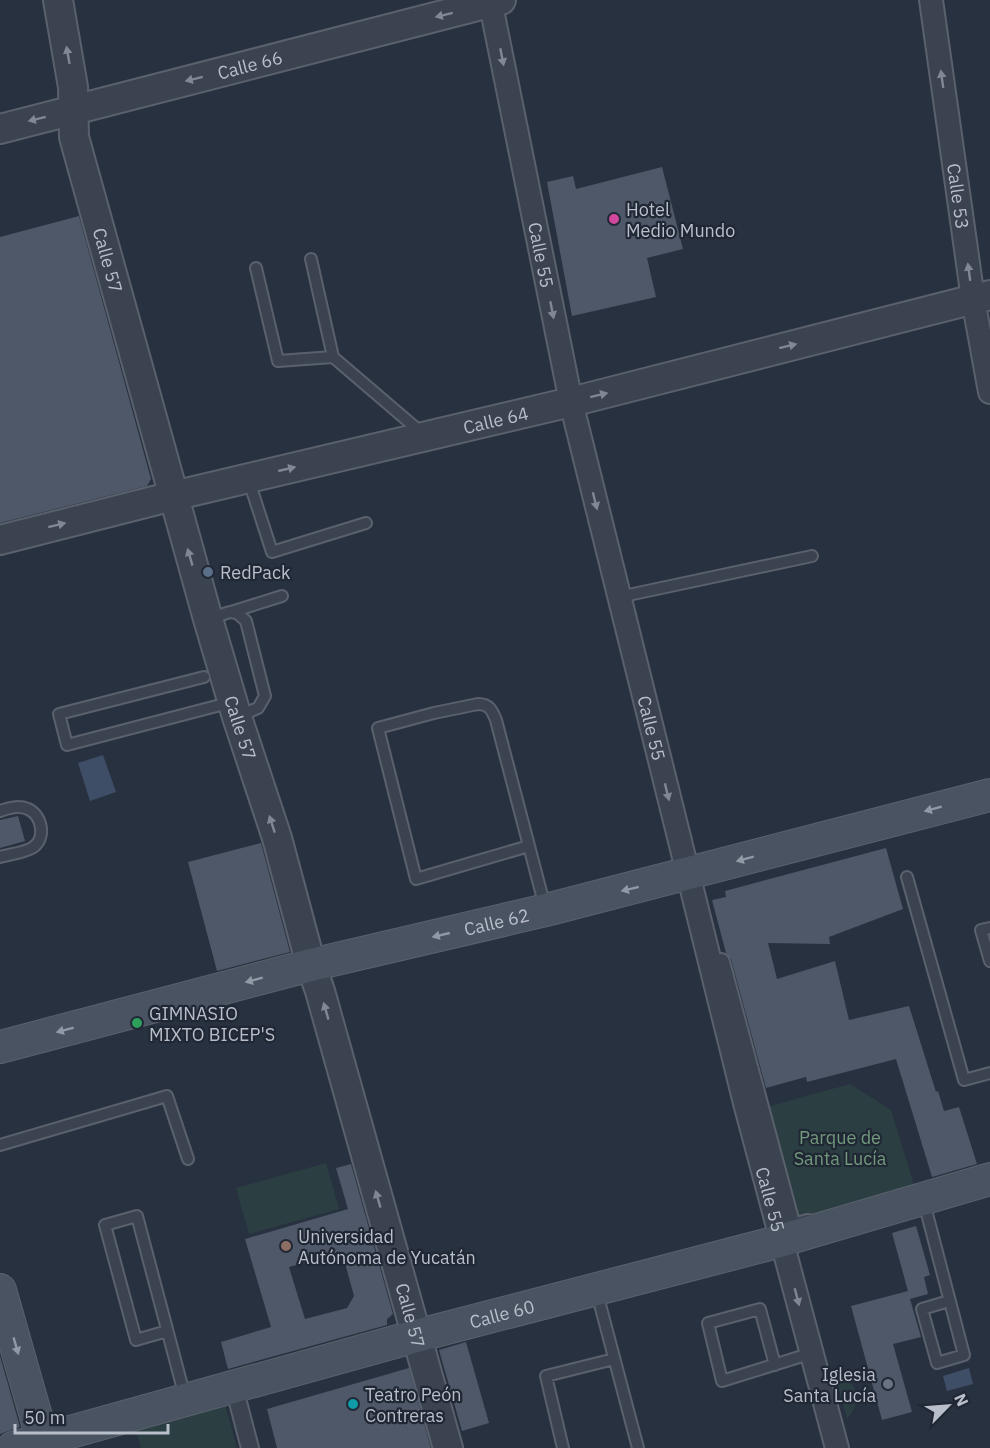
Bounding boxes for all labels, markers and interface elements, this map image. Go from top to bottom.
one-way arrow [435,10,453,20]
one-way arrow [63,45,72,64]
street label: Calle 66 [215,45,285,84]
one-way arrow [498,48,507,67]
one-way arrow [937,70,947,89]
one-way arrow [185,75,203,84]
one-way arrow [27,115,46,125]
street label: Calle 53 [943,162,975,231]
place label: Hotel Medio Mundo [626,198,735,242]
marker: Hotel Medio Mundo [607,212,621,226]
street label: Calle 55 [524,220,559,290]
street label: Calle 57 [88,225,128,295]
one-way arrow [965,263,974,282]
one-way arrow [548,301,557,320]
one-way arrow [779,341,797,351]
one-way arrow [590,390,608,399]
street label: Calle 64 [461,401,531,439]
one-way arrow [278,463,296,473]
one-way arrow [590,491,600,510]
one-way arrow [48,520,66,530]
one-way arrow [185,548,194,566]
place label: RedPack [220,561,291,584]
marker: RedPack [201,565,215,579]
street label: Calle 57 [220,693,262,763]
street label: Calle 55 [633,693,671,763]
one-way arrow [662,783,672,801]
one-way arrow [924,805,943,815]
one-way arrow [267,815,276,833]
one-way arrow [736,855,754,864]
one-way arrow [621,884,640,894]
street label: Calle 62 [461,903,531,940]
one-way arrow [432,930,450,940]
one-way arrow [245,976,263,986]
place label: GIMNASIO MIXTO BICEP'S [149,1002,275,1046]
one-way arrow [320,1002,330,1020]
marker: GIMNASIO MIXTO BICEP'S [130,1016,144,1030]
one-way arrow [56,1025,75,1035]
park label: Parque de Santa Lucía [794,1126,887,1170]
street label: Calle 55 [751,1164,790,1234]
one-way arrow [373,1190,382,1208]
place label: Universidad Autónoma de Yucatán [298,1225,476,1269]
marker: Universidad Autónoma de Yucatán [279,1239,293,1253]
street label: Calle 57 [391,1280,431,1350]
one-way arrow [793,1288,802,1306]
street label: Calle 60 [467,1294,537,1333]
one-way arrow [12,1337,21,1355]
place label: Iglesia Santa Lucía [783,1363,876,1407]
north arrow [918,1376,978,1436]
marker: Iglesia Santa Lucía [881,1377,895,1391]
place label: Teatro Peón Contreras [365,1383,462,1427]
text: N [950,1390,973,1409]
scale bar [15,1397,168,1435]
marker: Teatro Peón Contreras [346,1397,360,1411]
text: 50 m [24,1406,66,1429]

